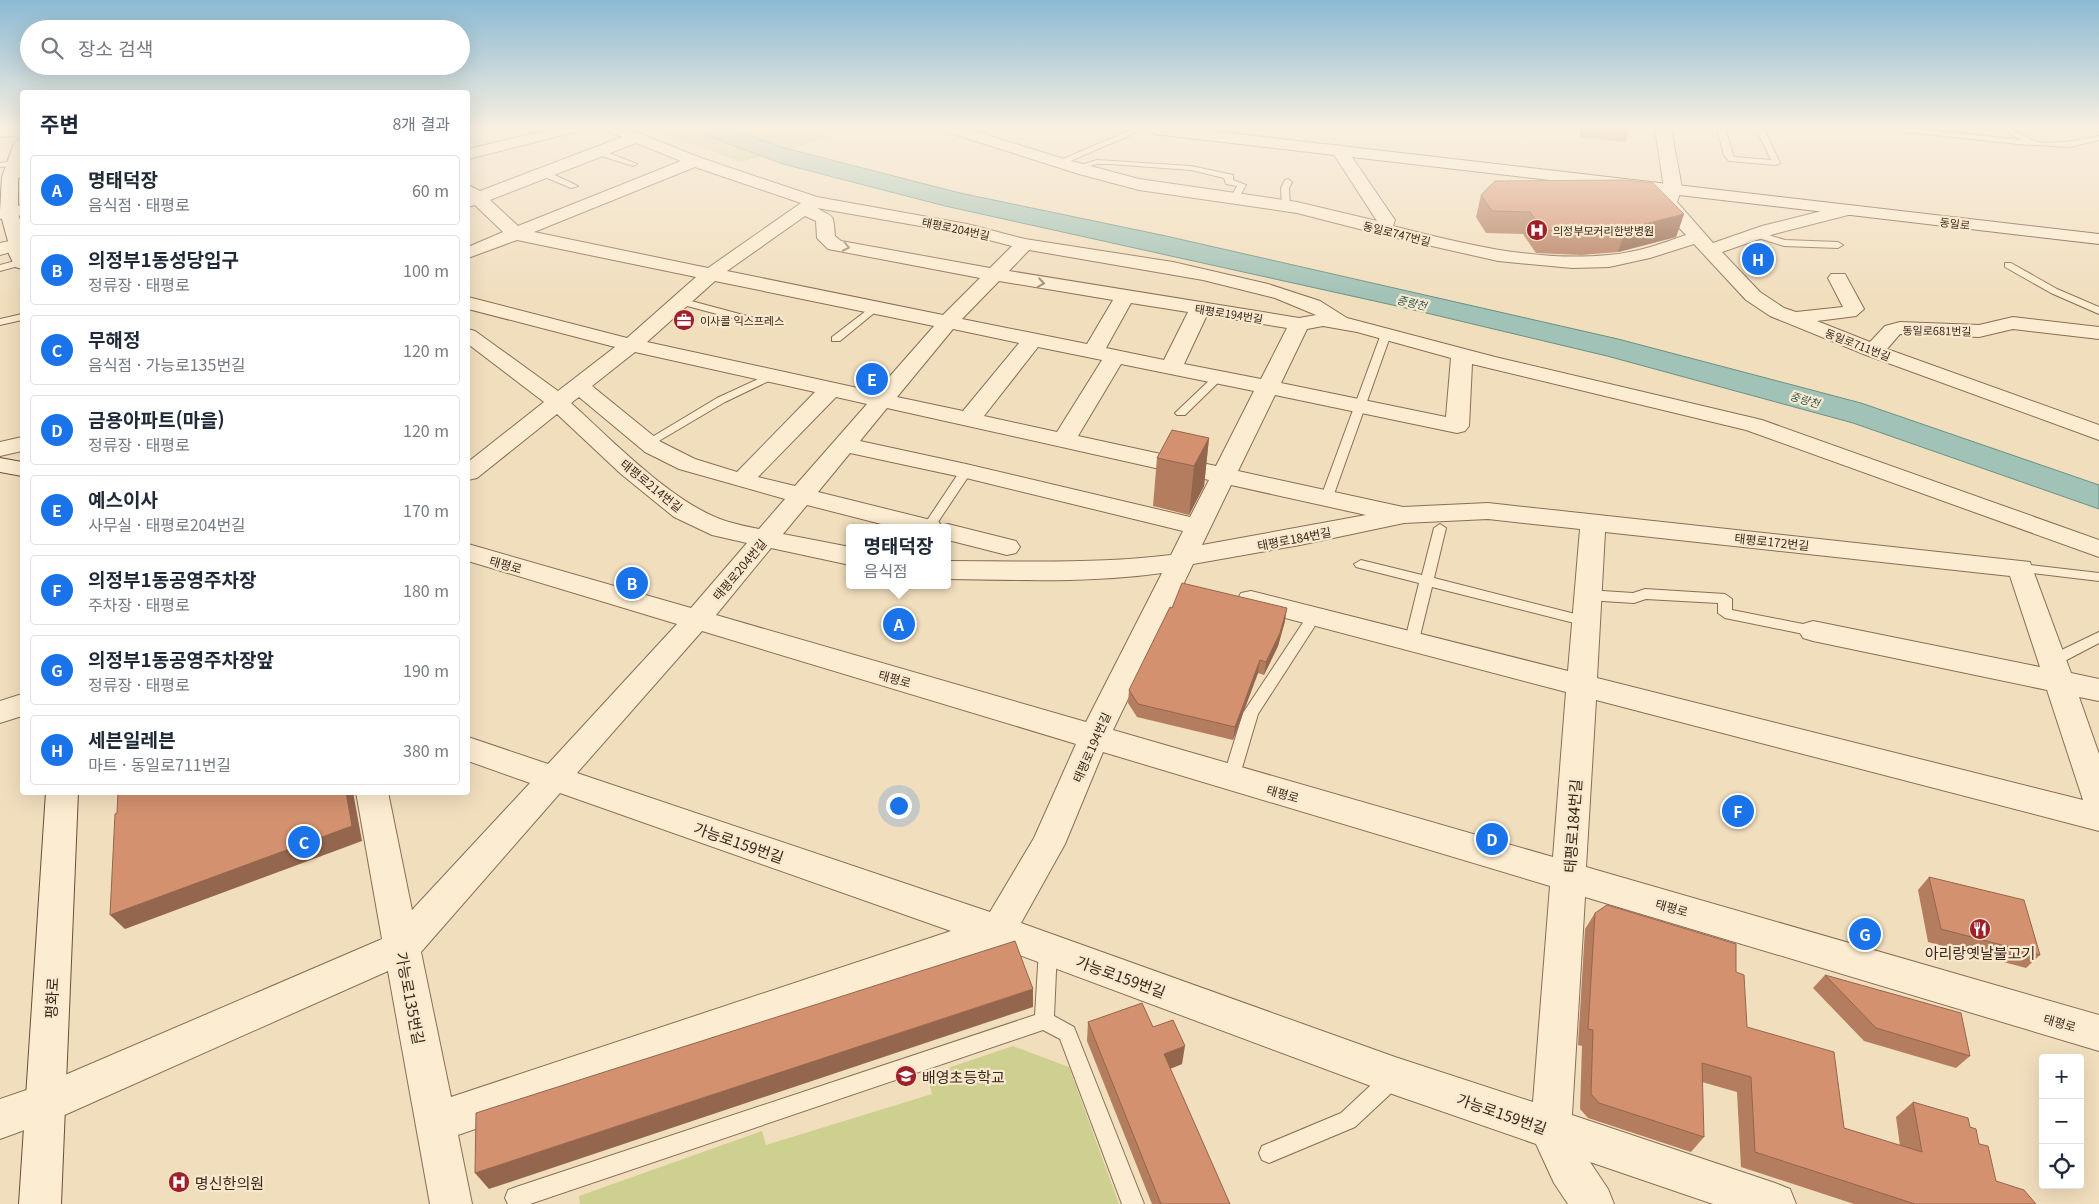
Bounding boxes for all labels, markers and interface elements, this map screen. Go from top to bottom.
search box [20,20,470,75]
icon: search [38,34,66,62]
text: 장소 검색 [78,34,153,61]
text: 주변 [40,108,79,138]
text: 8개 결과 [392,111,450,135]
text: 명태덕장 [88,165,158,192]
text: A [52,178,62,202]
text: 60 m [412,178,449,202]
text: 음식점 · 태평로 [88,192,190,216]
street label: 태평로204번길 [921,213,991,243]
street label: 동일로 [1939,213,1971,233]
street label: 동일로747번길 [1362,217,1432,249]
hospital icon: 의정부모커리한방병원 [1525,218,1549,242]
place label: 의정부모커리한방병원 [1553,222,1654,238]
pin: H [1742,240,1774,278]
one-way arrow [842,241,851,252]
text: 의정부1동성당입구 [88,245,239,272]
text: B [52,258,62,282]
text: 100 m [403,258,449,282]
text: 정류장 · 태평로 [88,272,190,296]
one-way arrow [1037,277,1046,287]
water label: 중랑천 [1395,291,1430,314]
street label: 태평로194번길 [1194,300,1264,326]
office icon: 이사콜 익스프레스 [672,308,696,332]
place label: 이사콜 익스프레스 [700,312,784,328]
street label: 동일로681번길 [1902,321,1972,339]
street label: 동일로711번길 [1823,324,1893,364]
text: 무해정 [88,325,140,352]
text: C [52,338,62,362]
text: 120 m [403,338,449,362]
text: 음식점 · 가능로135번길 [88,352,246,376]
pin: E [856,360,888,398]
water label: 중랑천 [1788,387,1824,411]
text: 금용아파트(마을) [88,405,225,432]
text: D [51,418,63,442]
text: 120 m [403,418,449,442]
text: 정류장 · 태평로 [88,432,190,456]
street label: 태평로214번길 [617,455,687,515]
text: 예스이사 [88,485,158,512]
text: E [52,498,62,522]
text: 170 m [403,498,449,522]
text: 사무실 · 태평로204번길 [88,512,246,536]
street label: 태평로184번길 [1255,522,1333,554]
popup [846,524,951,589]
street label: 태평로172번길 [1734,529,1810,553]
text: 명태덕장 [864,531,933,558]
street label: 태평로204번길 [708,535,770,603]
street label: 태평로 [488,551,524,577]
text: 음식점 [864,558,908,582]
pin: B [616,564,648,602]
text: 의정부1동공영주차장 [88,565,257,592]
text: F [52,578,62,602]
text: 180 m [403,578,449,602]
text: 주차장 · 태평로 [88,592,190,616]
pin: A [883,605,915,643]
text: 의정부1동공영주차장앞 [88,645,274,672]
text: G [51,658,63,682]
text: 190 m [403,658,449,682]
street label: 태평로 [877,665,913,691]
text: 정류장 · 태평로 [88,672,190,696]
street label: 태평로194번길 [1068,709,1114,785]
text: 세븐일레븐 [88,725,175,752]
text: H [51,738,63,762]
text: 380 m [403,738,449,762]
text: 마트 · 동일로711번길 [88,752,231,776]
street label: 태평로184번길 [1558,778,1586,874]
street label: 태평로 [1265,780,1301,806]
pin: F [1722,792,1754,830]
your location [886,793,912,819]
street label: 가능로159번길 [691,817,787,867]
pin: D [1476,820,1508,858]
pin: C [288,823,320,861]
street label: 태평로 [1654,894,1690,920]
pin: G [1849,915,1881,953]
restaurant icon: 아리랑옛날불고기 [1968,917,1992,941]
place label: 아리랑옛날불고기 [1925,942,2035,963]
street label: 가능로135번길 [392,950,430,1046]
street label: 가능로159번길 [1073,950,1169,1002]
street label: 평화로 [39,977,63,1019]
street label: 태평로 [2042,1009,2078,1035]
map controls [2039,1054,2084,1189]
button: + [2039,1054,2084,1099]
school or university icon: 배영초등학교 [894,1064,918,1088]
place label: 배영초등학교 [922,1066,1005,1087]
street label: 가능로159번길 [1454,1088,1550,1138]
button: − [2039,1099,2084,1144]
button: locate [2039,1144,2084,1189]
hospital icon: 명신한의원 [167,1170,191,1194]
place label: 명신한의원 [195,1172,264,1193]

